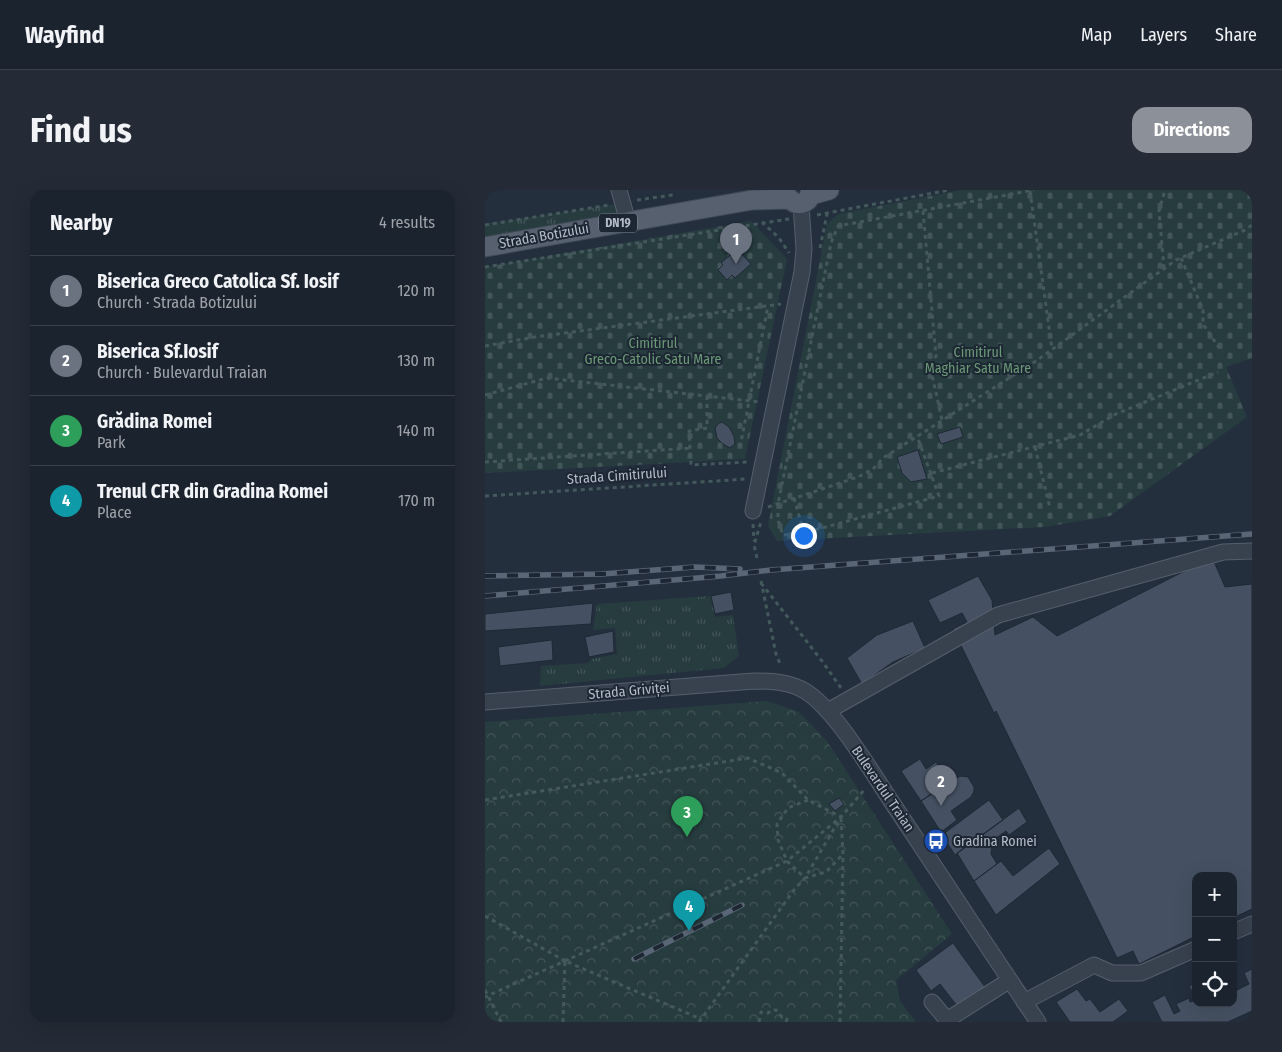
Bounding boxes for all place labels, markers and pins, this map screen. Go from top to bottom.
pin: 1 [720,223,752,264]
pin: 2 [925,765,957,806]
pin: 3 [671,796,703,837]
bus stop icon: Gradina Romei [923,828,949,854]
place label: Gradina Romei [953,833,1037,850]
pin: 4 [673,890,705,931]

